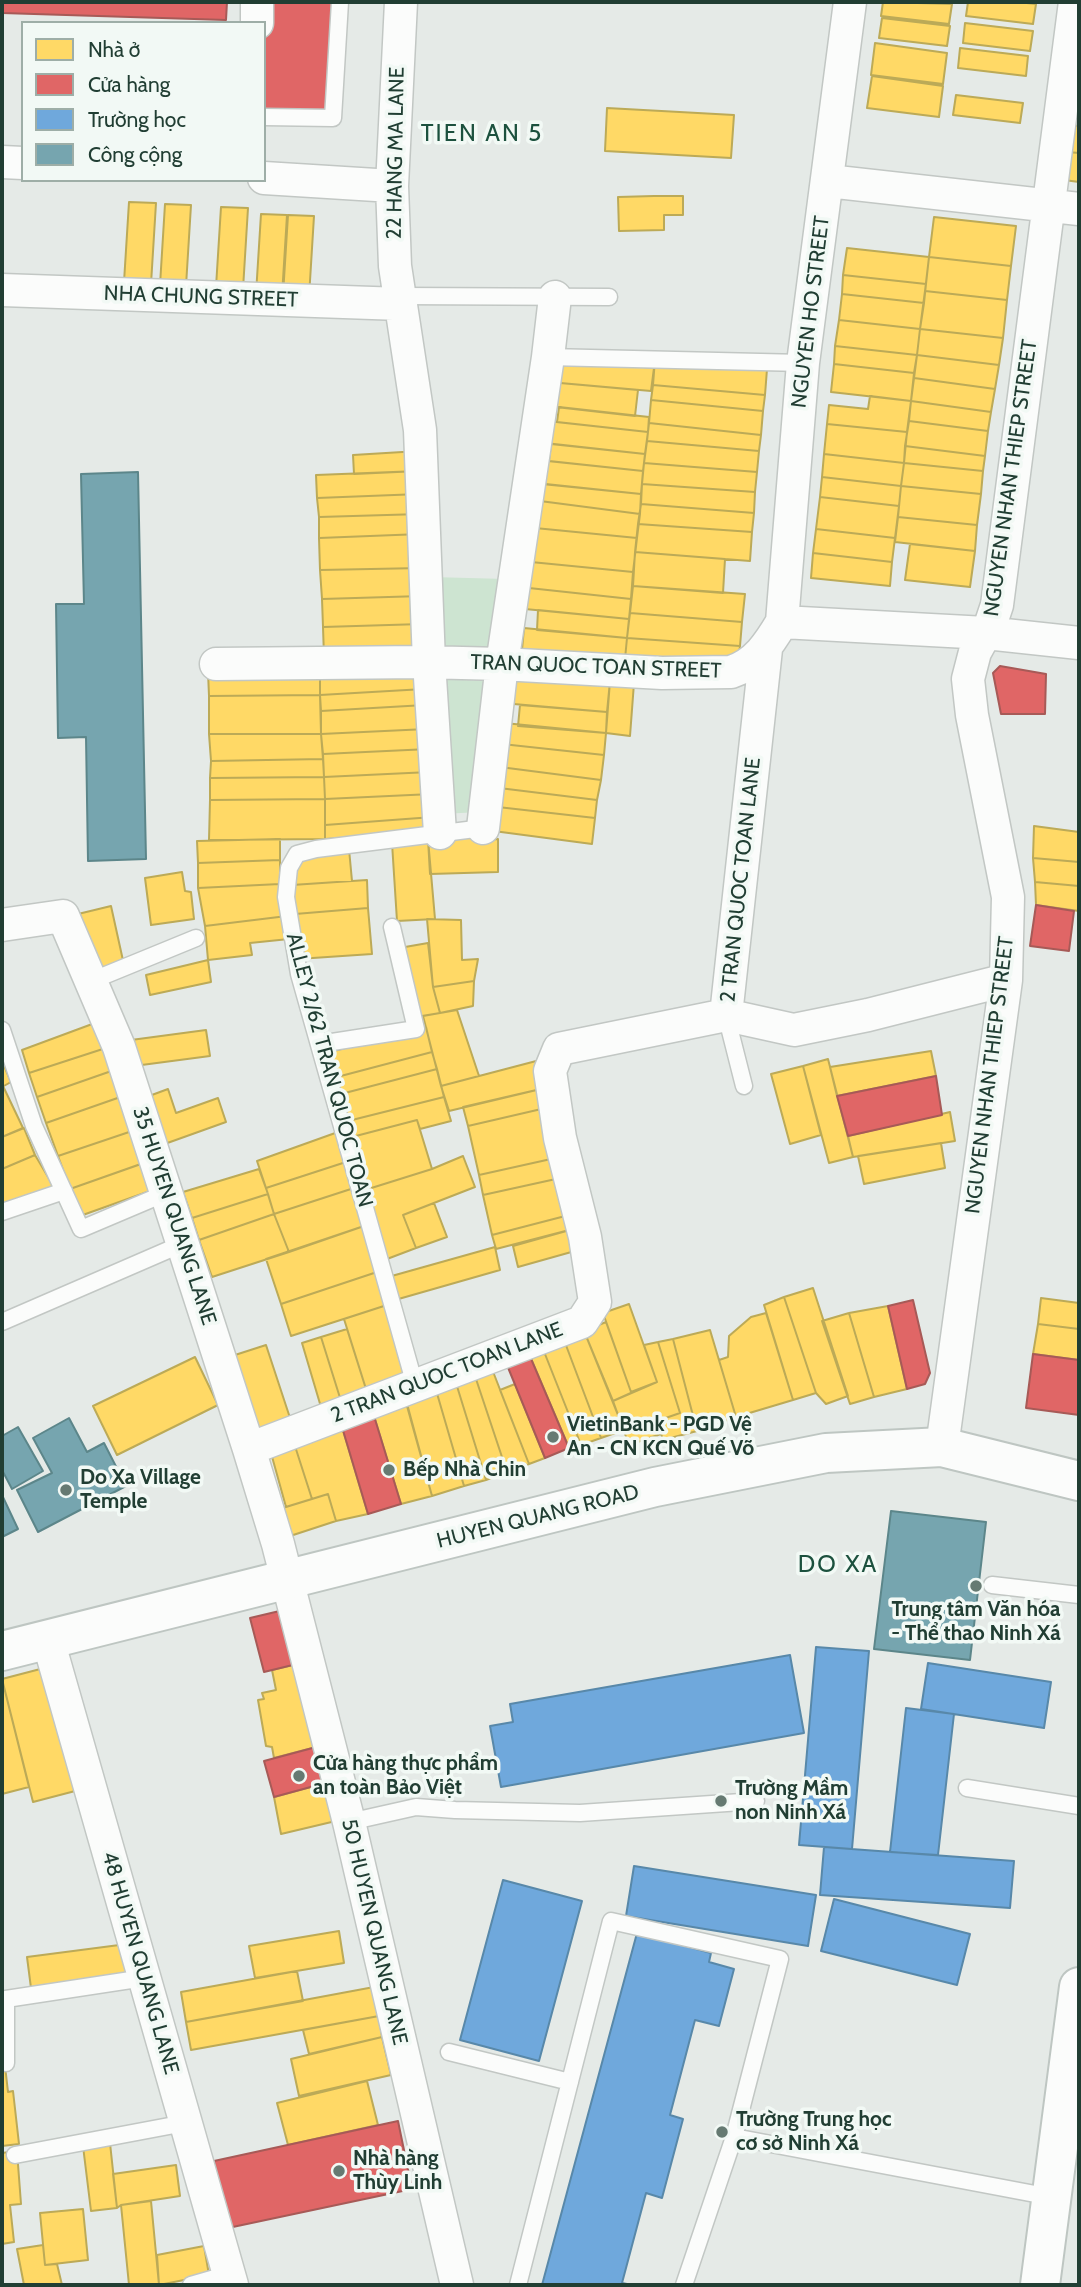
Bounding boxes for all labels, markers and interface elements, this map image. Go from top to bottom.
legend [21,21,266,182]
text: Nhà ở [88,37,140,62]
street label: 22 HANG MA LANE [382,66,410,240]
text: Cửa hàng [88,72,170,97]
text: Trường học [88,107,186,132]
district label: TIEN AN 5 [422,120,542,148]
text: Công cộng [88,142,182,167]
street label: NGUYEN HO STREET [787,214,835,410]
street label: NHA CHUNG STREET [103,281,299,313]
street label: NGUYEN NHAN THIEP STREET [979,338,1043,618]
street label: TRAN QUOC TOAN STREET [470,650,722,684]
street label: 2 TRAN QUOC TOAN LANE [716,756,766,1004]
street label: ALLEY 2/62 TRAN QUOC TOAN [280,930,378,1210]
street label: NGUYEN NHAN THIEP STREET [960,935,1020,1215]
street label: 35 HUYEN QUANG LANE [127,1104,221,1328]
street label: 2 TRAN QUOC TOAN LANE [328,1317,566,1429]
place label: VietinBank - PGD Vệ An - CN KCN Quế Võ [567,1412,754,1462]
marker: VietinBank - PGD Vệ An - CN KCN Quế Võ [545,1429,561,1445]
place label: Bếp Nhà Chin [403,1457,526,1483]
marker: Bếp Nhà Chin [381,1462,397,1478]
place label: Do Xa Village Temple [80,1465,201,1515]
street label: HUYEN QUANG ROAD [434,1480,642,1554]
marker: Do Xa Village Temple [58,1482,74,1498]
district label: DO XA [798,1551,878,1579]
marker: Trung tâm Văn hóa - Thể thao Ninh Xá [968,1578,984,1594]
place label: Trung tâm Văn hóa - Thể thao Ninh Xá [891,1597,1061,1647]
place label: Cửa hàng thực phẩm an toàn Bảo Việt [313,1751,498,1801]
marker: Cửa hàng thực phẩm an toàn Bảo Việt [291,1768,307,1784]
place label: Trường Mầm non Ninh Xá [735,1776,848,1826]
marker: Trường Mầm non Ninh Xá [713,1793,729,1809]
street label: 50 HUYEN QUANG LANE [336,1816,412,2048]
street label: 48 HUYEN QUANG LANE [96,1849,184,2077]
place label: Trường Trung học cơ sở Ninh Xá [736,2107,892,2157]
marker: Trường Trung học cơ sở Ninh Xá [714,2124,730,2140]
place label: Nhà hàng Thùy Linh [353,2146,442,2196]
marker: Nhà hàng Thùy Linh [331,2163,347,2179]

